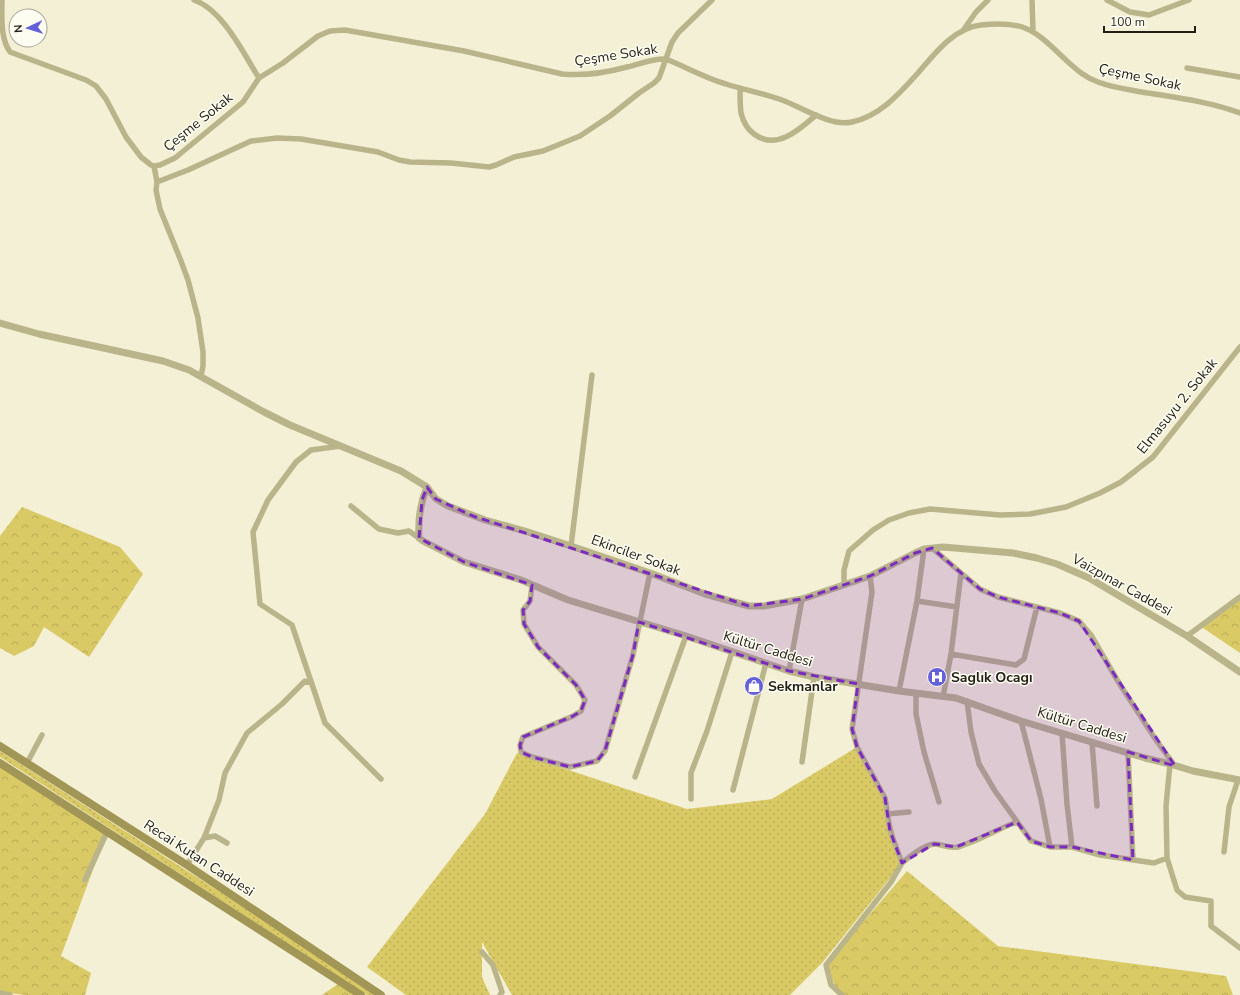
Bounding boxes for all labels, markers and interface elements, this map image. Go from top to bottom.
north arrow [8,8,48,48]
scale bar [1104,8,1195,34]
text: 100 m [1110,14,1145,30]
text: N [11,24,26,33]
street label: Çeşme Sokak [573,39,660,71]
street label: Çeşme Sokak [1097,59,1184,95]
street label: Çeşme Sokak [159,88,237,156]
street label: Elmasuyu 2. Sokak [1133,353,1222,458]
street label: Ekinciler Sokak [589,530,684,580]
street label: Vaizpınar Caddesi [1068,549,1175,620]
street label: Kültür Caddesi [721,626,815,672]
hospital icon: Saglık Ocagı [926,666,948,688]
place label: Saglık Ocagı [951,668,1033,687]
shop icon: Sekmanlar [743,675,765,697]
place label: Sekmanlar [768,677,838,696]
street label: Kültür Caddesi [1035,702,1129,748]
street label: Recai Kutan Caddesi [140,815,258,901]

